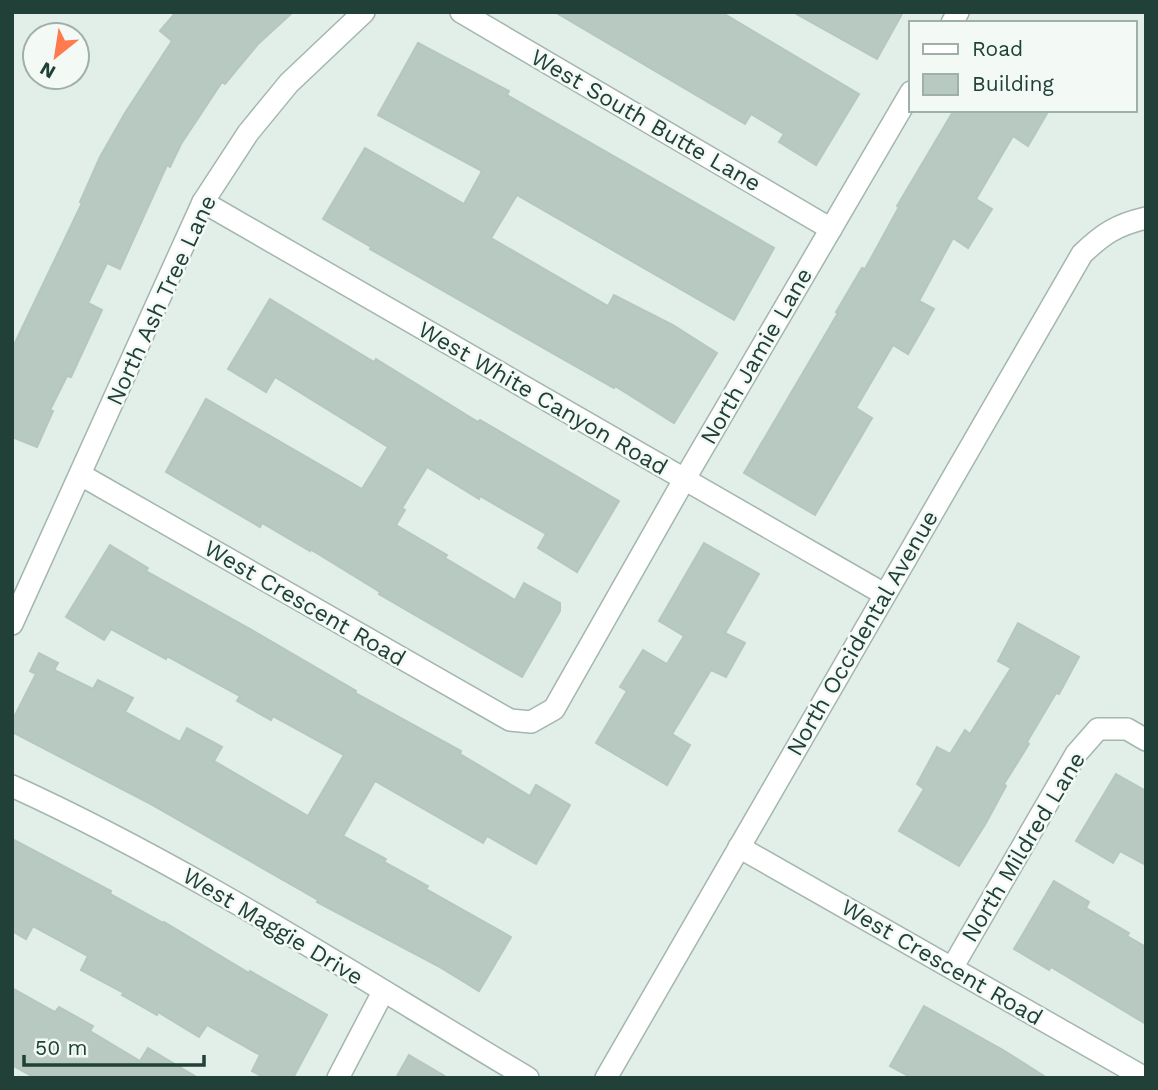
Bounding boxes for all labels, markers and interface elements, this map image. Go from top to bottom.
north arrow [21,21,91,91]
legend [909,21,1137,112]
text: Road [972,36,1023,61]
street label: West South Butte Lane [526,43,766,197]
text: N [36,57,60,84]
text: Building [972,71,1054,96]
street label: North Ash Tree Lane [101,191,222,410]
street label: North Jamie Lane [695,263,818,449]
street label: West White Canyon Road [413,316,672,481]
street label: North Occidental Avenue [781,506,944,761]
street label: West Crescent Road [199,535,410,672]
street label: North Mildred Lane [956,747,1091,947]
street label: West Maggie Drive [178,862,368,991]
street label: West Crescent Road [836,894,1047,1031]
scale bar [24,1024,205,1068]
text: 50 m [35,1035,87,1060]

